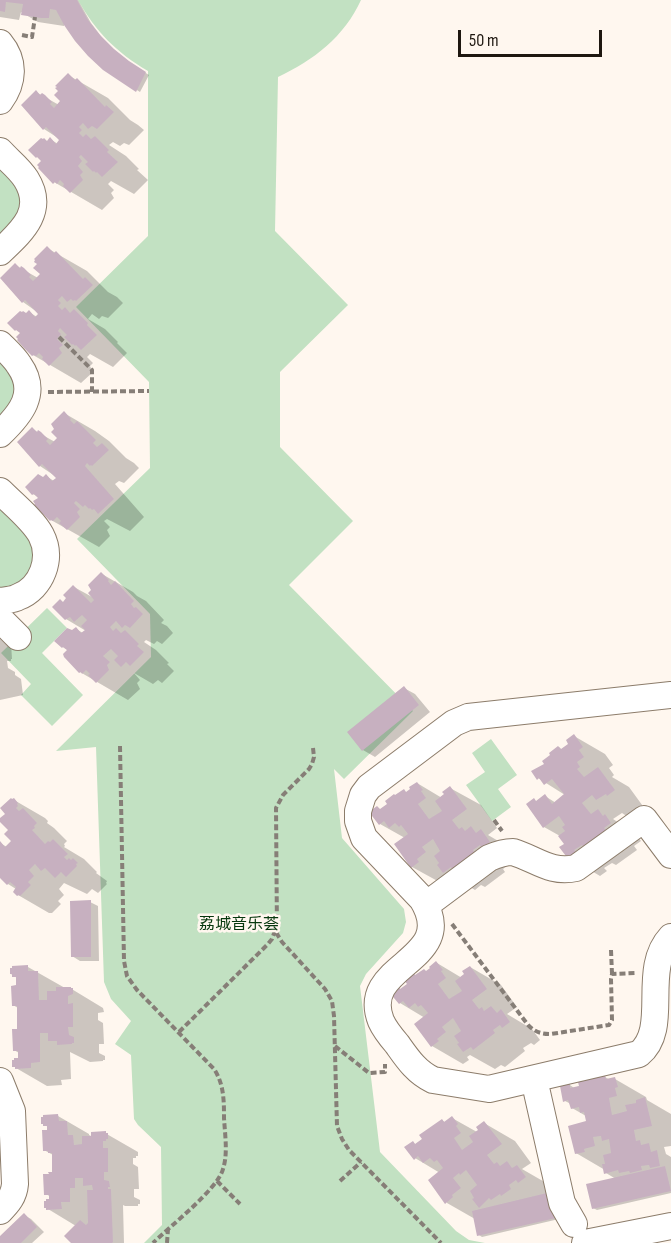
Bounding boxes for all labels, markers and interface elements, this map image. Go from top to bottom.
scale bar [461,18,605,56]
text: 50 m [469,30,499,51]
park label: 荔城音乐荟 [199,915,279,935]

